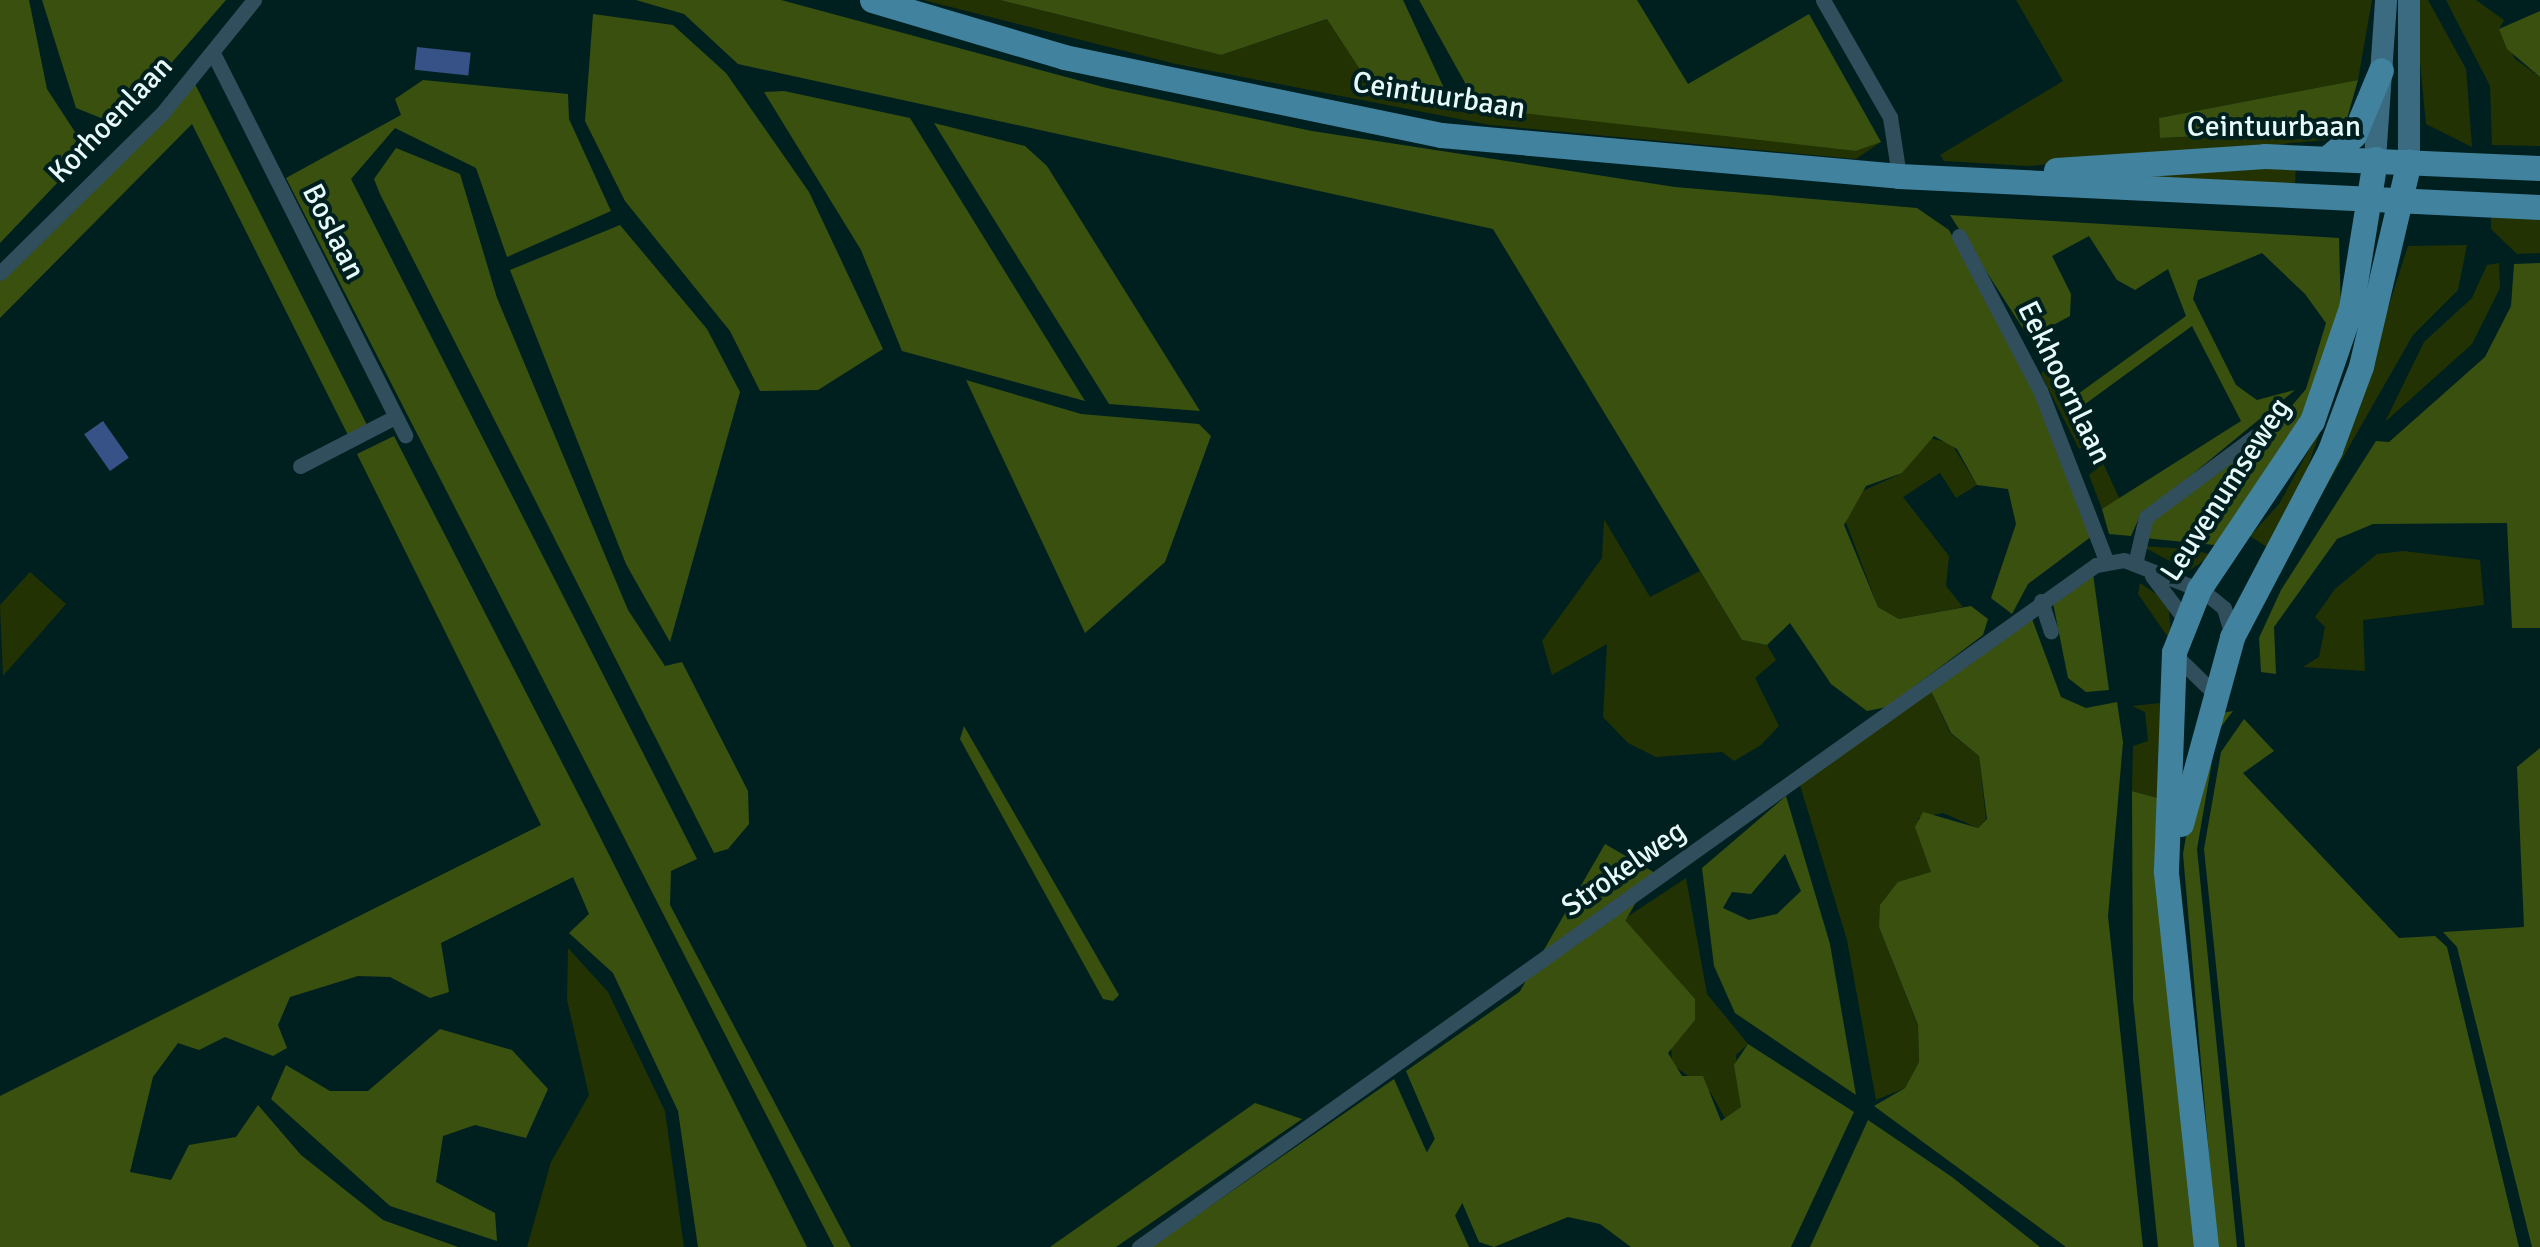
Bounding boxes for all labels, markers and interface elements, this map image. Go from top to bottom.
street label: Korhoenlaan [41,49,181,191]
street label: Ceintuurbaan [1350,65,1528,127]
street label: Ceintuurbaan [2187,109,2361,145]
street label: Boslaan [294,178,372,286]
street label: Eekhoornlaan [2009,295,2119,471]
street label: Leuvenumseweg [2153,392,2299,588]
street label: Strokelweg [1555,813,1693,925]

